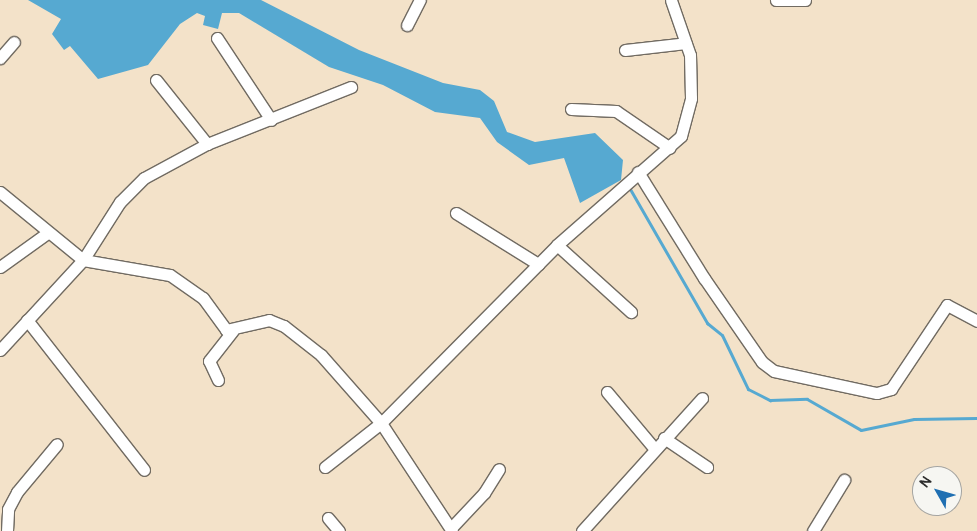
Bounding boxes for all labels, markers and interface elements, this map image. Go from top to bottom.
north arrow [912,466,962,516]
text: N [916,473,935,491]

